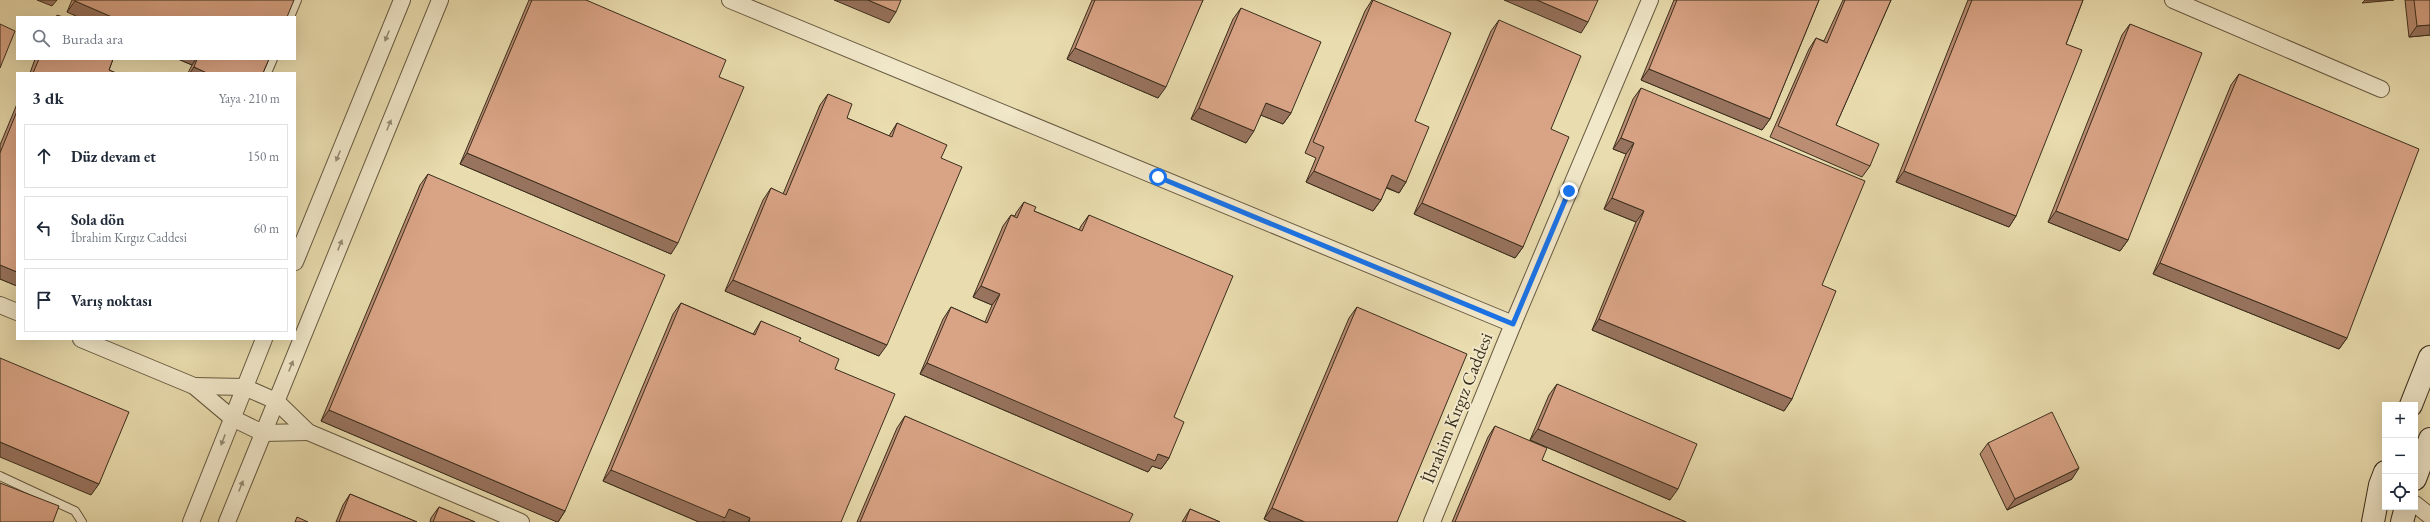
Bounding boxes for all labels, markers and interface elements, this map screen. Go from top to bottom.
search box [16,16,296,60]
icon: search [30,27,52,49]
text: Burada ara [62,29,123,48]
one-way arrow [384,31,390,43]
text: 3 dk [32,87,64,109]
text: Yaya · 210 m [219,90,280,107]
one-way arrow [387,118,393,130]
icon: ahead [33,145,55,167]
text: Düz devam et [71,147,156,166]
text: 150 m [248,148,279,165]
one-way arrow [335,151,341,163]
route start [1149,168,1167,186]
route end [1560,182,1578,200]
text: Sola dön [71,210,124,229]
icon: left [33,217,55,239]
text: 60 m [254,220,279,237]
text: İbrahim Kırgız Caddesi [71,229,187,246]
one-way arrow [337,240,343,251]
icon: arrive [33,289,55,311]
text: Varış noktası [71,291,152,310]
street label: İbrahim Kırgız Caddesi [1416,329,1497,487]
one-way arrow [288,359,294,371]
map controls [2382,402,2418,510]
button: + [2382,402,2418,438]
one-way arrow [220,435,226,447]
button: − [2382,438,2418,474]
button: locate [2382,474,2418,510]
one-way arrow [239,479,245,491]

